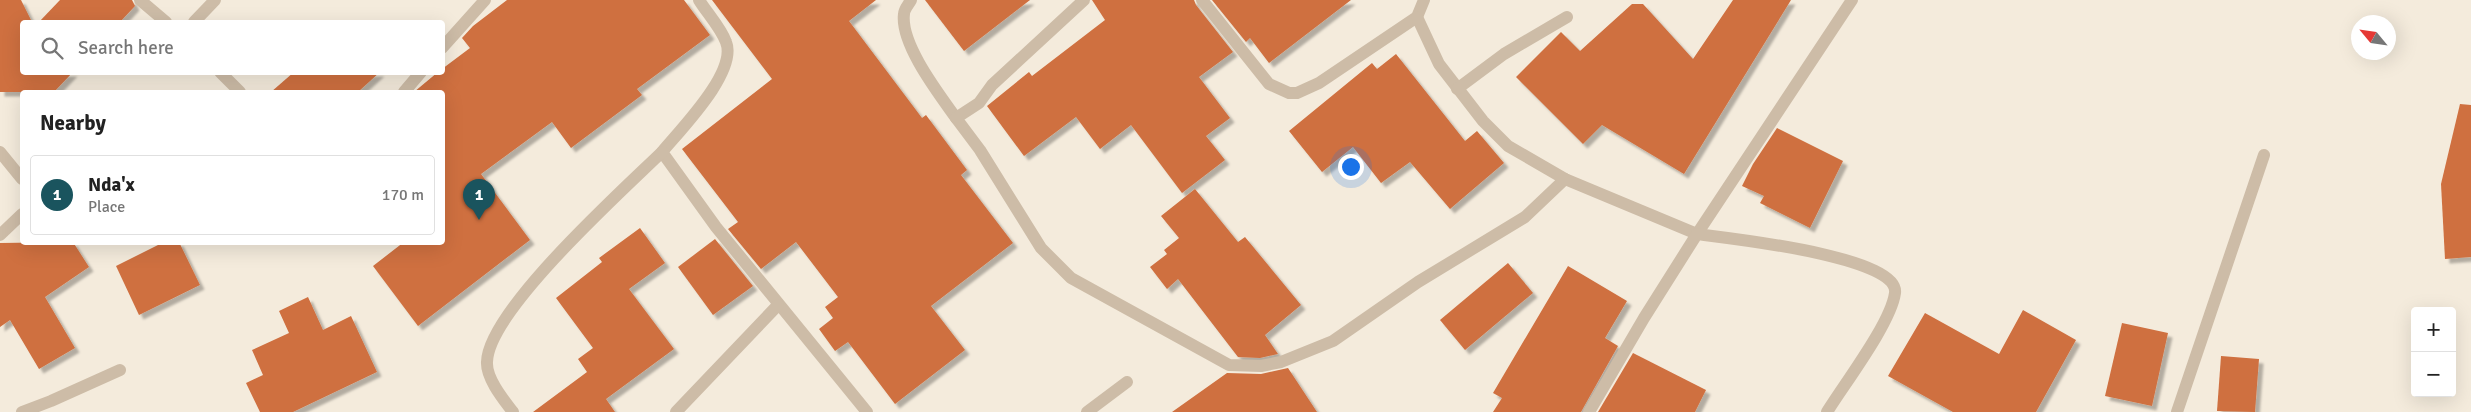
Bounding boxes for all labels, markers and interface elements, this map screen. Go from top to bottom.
north arrow [2351,15,2396,60]
search box [20,20,445,75]
icon: search [38,34,66,62]
text: Search here [78,36,174,60]
text: Nearby [40,110,106,136]
your location [1338,154,1364,180]
text: Nda'x [88,173,135,197]
pin: 1 [463,179,495,220]
text: 1 [53,185,61,205]
text: 170 m [382,185,424,205]
text: Place [88,197,125,217]
map controls [2411,307,2456,397]
button: + [2411,307,2456,352]
button: − [2411,352,2456,397]

